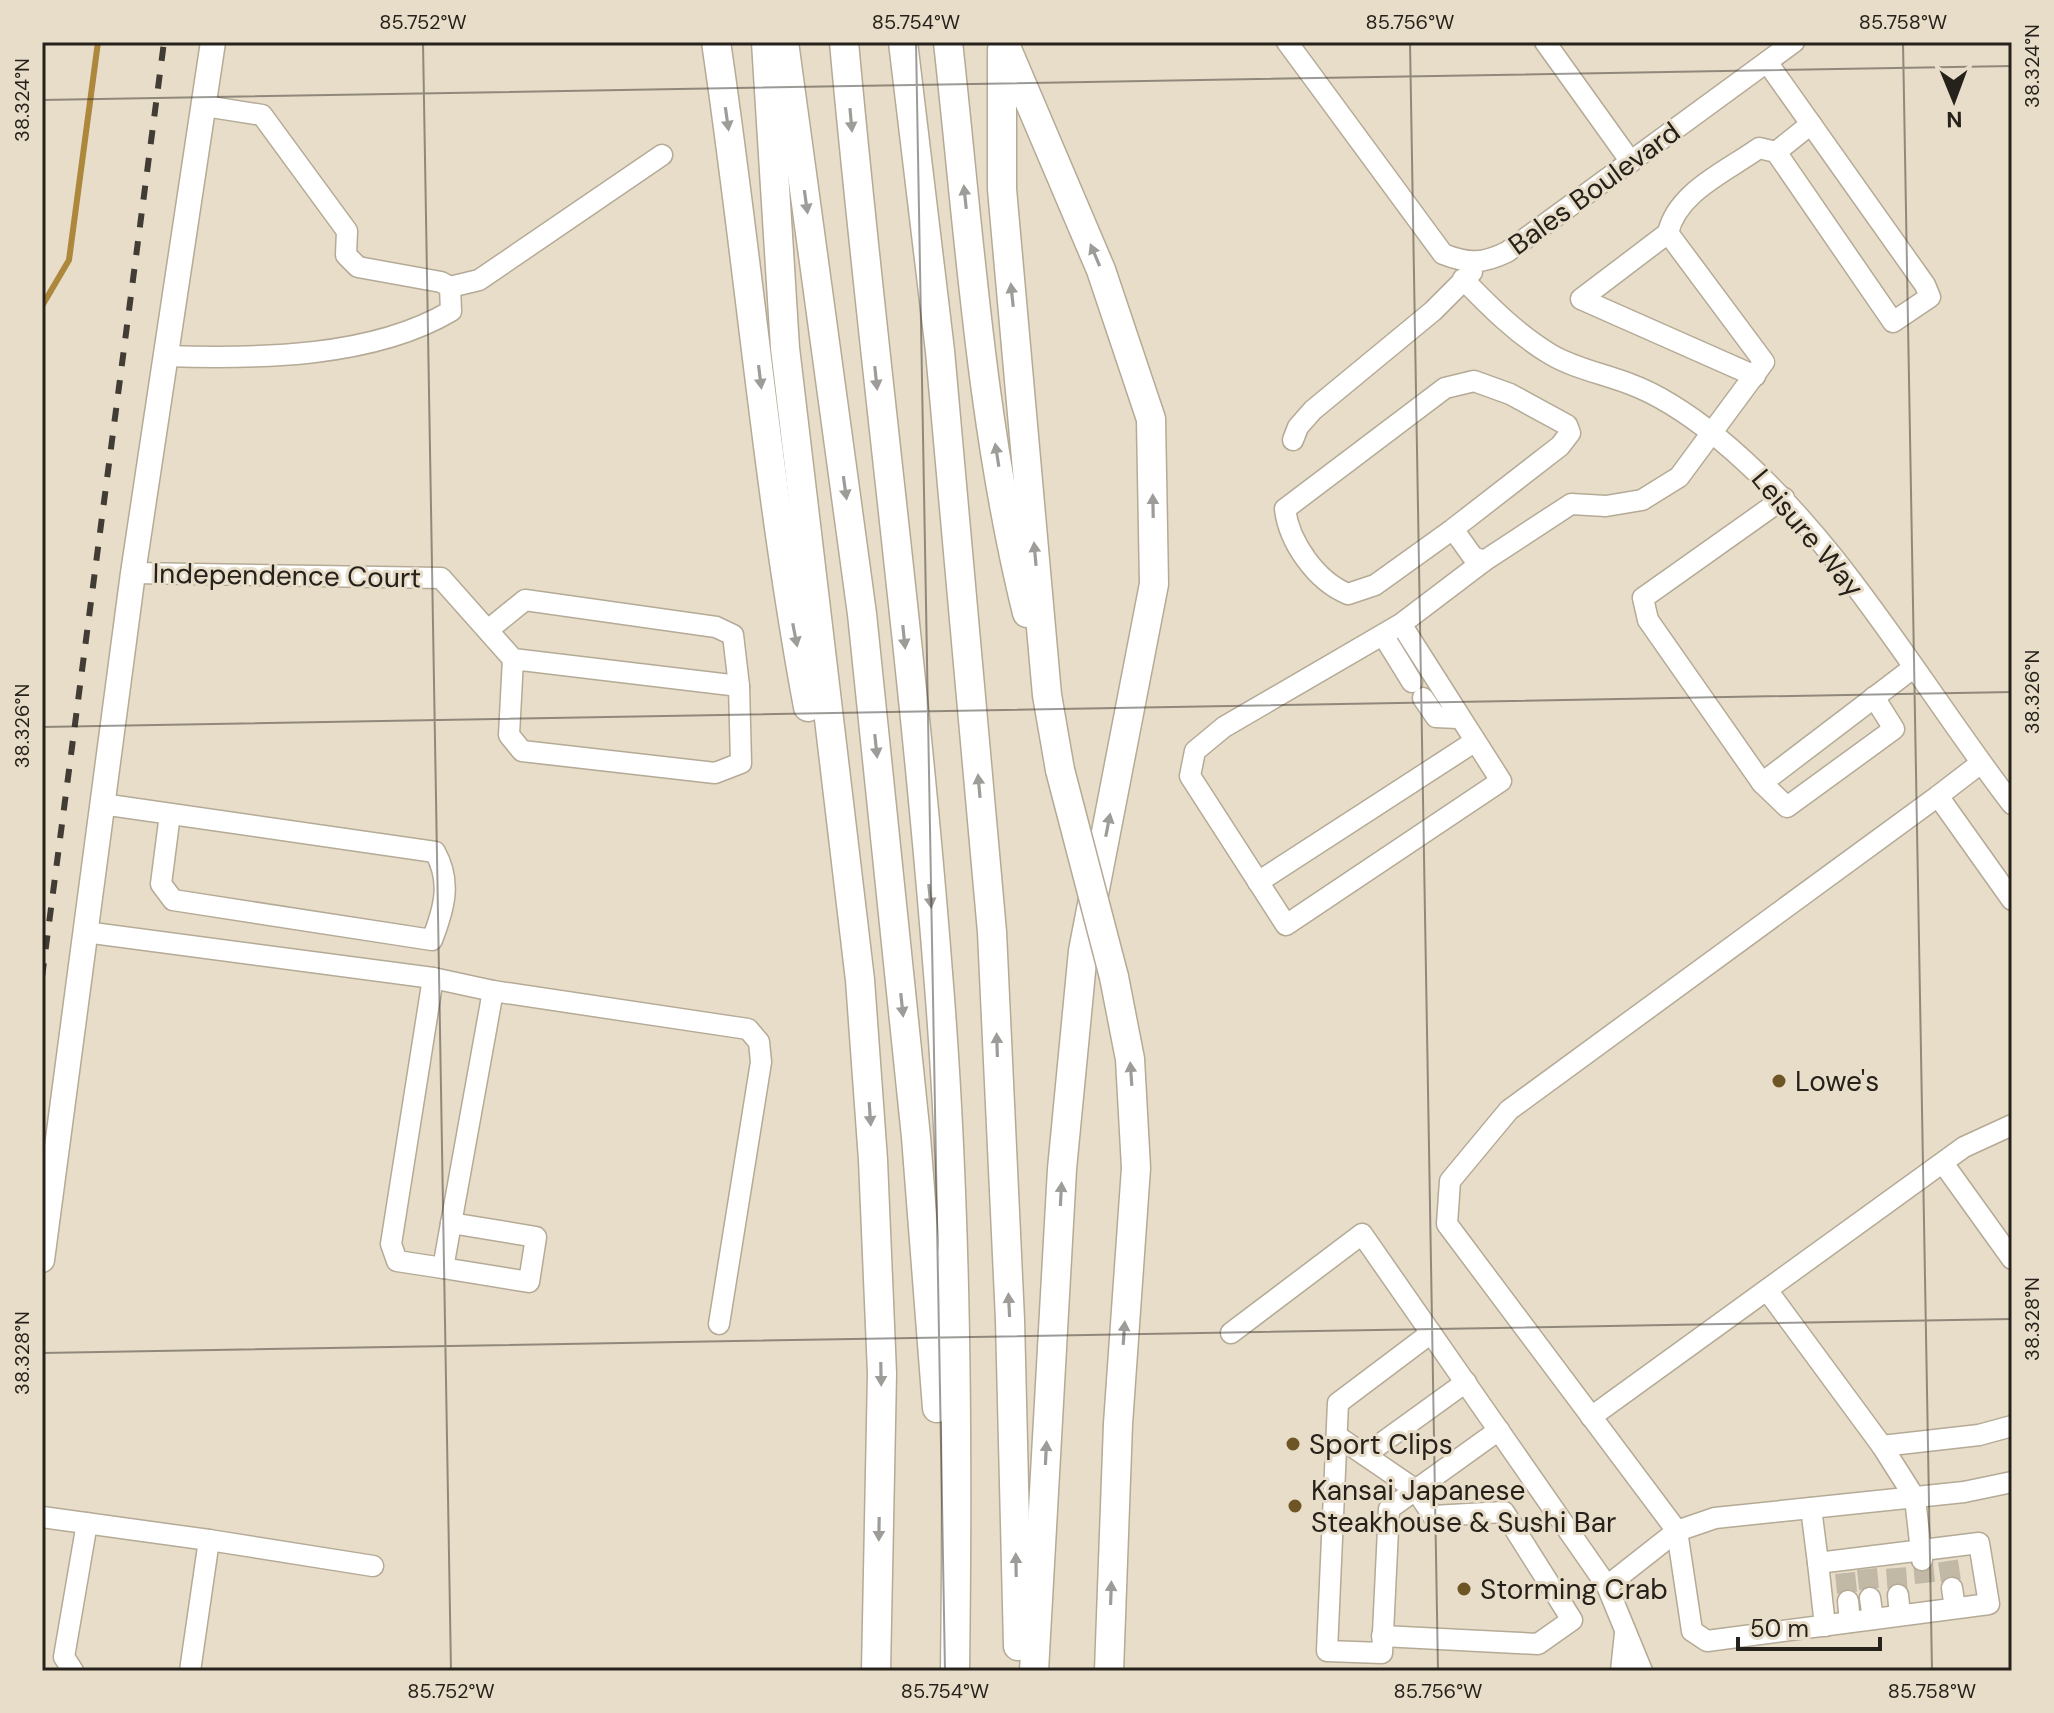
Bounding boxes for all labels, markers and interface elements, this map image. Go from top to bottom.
text: 85.752°W [379,9,467,35]
text: 85.754°W [872,9,960,35]
text: 85.756°W [1366,9,1454,35]
text: 85.758°W [1859,9,1947,35]
text: 38.324°N [2019,24,2045,108]
text: 38.324°N [9,58,35,142]
north arrow [1914,60,1994,140]
text: N [1946,105,1963,134]
one-way arrow [721,107,734,132]
one-way arrow [845,108,858,133]
street label: Bales Boulevard [1501,114,1688,263]
one-way arrow [959,184,972,209]
one-way arrow [800,190,813,215]
one-way arrow [1088,243,1101,267]
one-way arrow [1006,282,1019,307]
one-way arrow [754,365,767,390]
one-way arrow [870,366,883,391]
one-way arrow [990,442,1003,467]
street label: Leisure Way [1743,462,1872,605]
one-way arrow [839,476,852,501]
one-way arrow [1146,493,1159,518]
one-way arrow [1029,541,1042,566]
street label: Independence Court [152,555,422,596]
one-way arrow [789,622,801,647]
one-way arrow [897,625,910,650]
text: 38.326°N [2019,650,2045,734]
text: 38.326°N [9,684,35,768]
one-way arrow [869,734,882,759]
one-way arrow [972,773,985,798]
one-way arrow [1102,812,1114,837]
one-way arrow [924,884,937,909]
one-way arrow [896,993,909,1018]
one-way arrow [990,1032,1003,1057]
one-way arrow [1124,1061,1137,1086]
place label: Lowe's [1795,1063,1879,1100]
marker: Lowe's [1770,1072,1788,1090]
one-way arrow [864,1102,877,1127]
one-way arrow [1055,1181,1068,1206]
text: 38.328°N [2019,1277,2045,1361]
one-way arrow [1002,1292,1015,1317]
text: 38.328°N [9,1311,35,1395]
one-way arrow [1118,1320,1131,1345]
one-way arrow [875,1362,887,1387]
place label: Sport Clips [1309,1426,1453,1463]
marker: Sport Clips [1284,1435,1302,1453]
one-way arrow [1039,1440,1052,1465]
place label: Kansai Japanese Steakhouse & Sushi Bar [1311,1472,1616,1541]
marker: Kansai Japanese Steakhouse & Sushi Bar [1286,1497,1304,1515]
one-way arrow [873,1517,885,1542]
one-way arrow [1010,1552,1023,1577]
place label: Storming Crab [1480,1571,1668,1608]
one-way arrow [1105,1580,1118,1605]
marker: Storming Crab [1455,1580,1473,1598]
scale bar [1738,1601,1880,1651]
text: 50 m [1750,1613,1809,1644]
text: 85.752°W [407,1678,495,1704]
text: 85.754°W [901,1678,989,1704]
text: 85.756°W [1394,1678,1482,1704]
text: 85.758°W [1888,1678,1976,1704]

